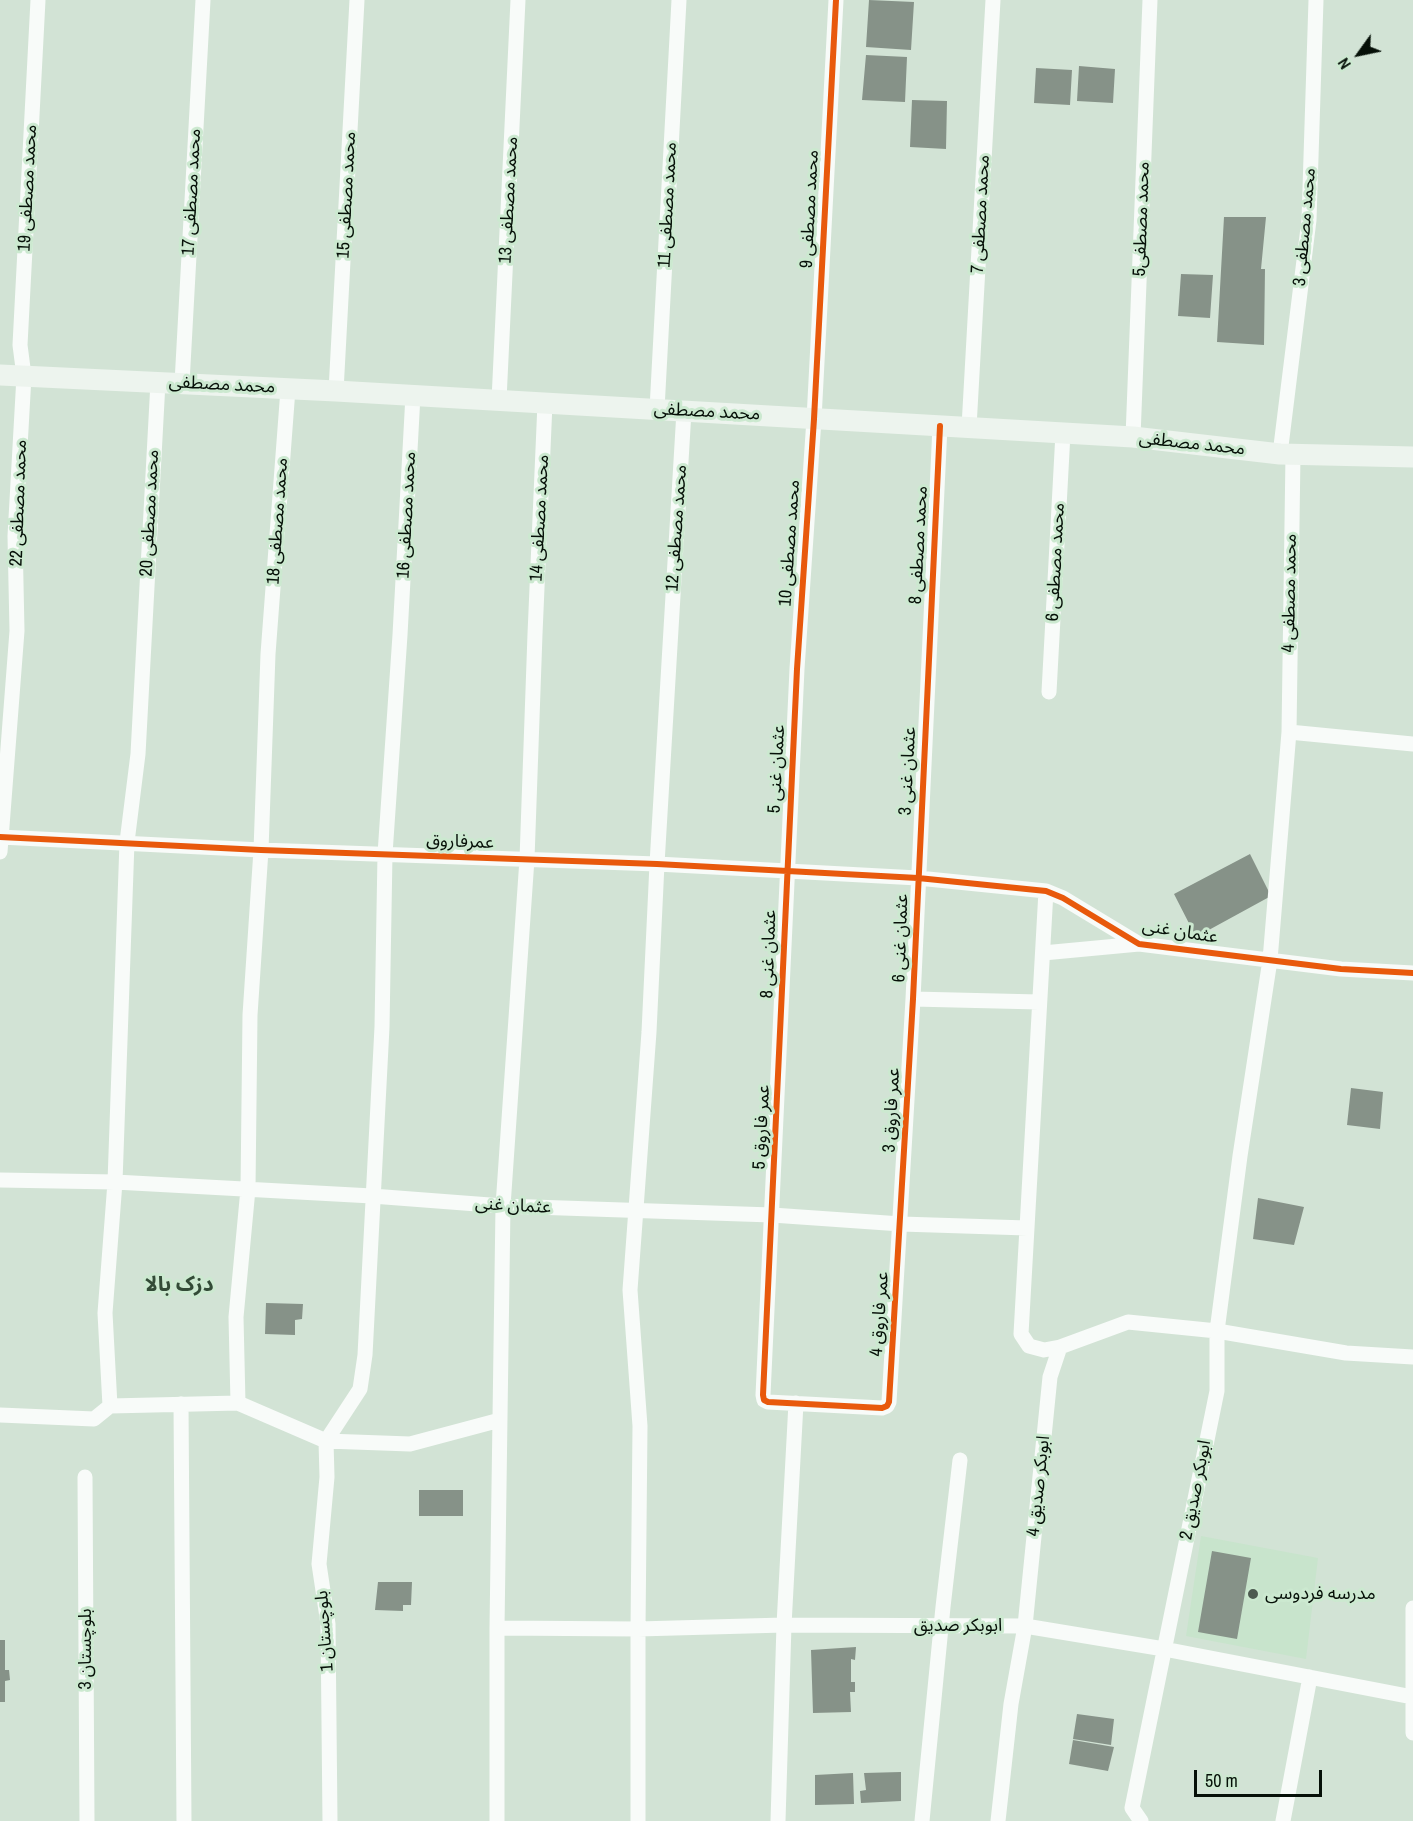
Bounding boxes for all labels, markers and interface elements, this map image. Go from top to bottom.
north arrow [1329,24,1389,84]
text: N [1332,54,1356,74]
street label: محمد مصطفی 19 [14,124,42,252]
street label: محمد مصطفی 17 [178,128,206,256]
street label: محمد مصطفی 15 [333,131,361,259]
street label: محمد مصطفی 13 [495,136,523,264]
street label: محمد مصطفی 11 [654,142,682,268]
street label: محمد مصطفی 9 [796,149,824,269]
street label: محمد مصطفی 7 [967,154,995,274]
street label: محمد مصطفی5 [1129,161,1155,277]
street label: محمد مصطفی 3 [1289,167,1321,287]
street label: محمد مصطفی [168,371,276,399]
street label: محمد مصطفی [653,398,761,426]
street label: محمد مصطفی [1138,428,1246,460]
street label: محمد مصطفی 22 [6,439,32,567]
street label: محمد مصطفی 20 [136,449,164,577]
street label: محمد مصطفی 16 [393,451,421,579]
street label: محمد مصطفی 14 [526,454,554,582]
street label: محمد مصطفی 18 [263,457,293,585]
street label: محمد مصطفی 12 [662,464,692,592]
street label: محمد مصطفی 10 [775,479,805,607]
street label: محمد مصطفی 8 [905,485,933,605]
street label: محمد مصطفی 6 [1042,502,1070,622]
street label: محمد مصطفی 4 [1278,533,1302,653]
street label: عثمان غنی 5 [764,724,790,814]
street label: عثمان غنی 3 [895,726,921,816]
street label: عمرفاروق [426,830,494,854]
street label: عثمان غنی 6 [889,893,913,983]
street label: عثمان غنی 8 [757,909,781,999]
street label: عثمان غنی [1141,915,1219,949]
street label: عمر فاروق 3 [879,1067,905,1153]
street label: عمر فاروق 5 [749,1084,775,1170]
street label: عثمان غنی [474,1193,552,1219]
street label: عمر فاروق 4 [866,1271,894,1357]
district label: دزک بالا [144,1272,214,1298]
street label: ابوبکر صدیق 4 [1023,1435,1055,1537]
street label: ابوبکر صدیق 2 [1176,1438,1216,1542]
place label: مدرسه فردوسی [1265,1583,1376,1605]
marker: مدرسه فردوسی [1246,1587,1260,1601]
street label: بلوچستان 1 [311,1590,339,1672]
street label: بلوچستان 3 [75,1608,97,1690]
street label: ابوبکر صدیق [914,1615,1002,1637]
scale bar [1197,1758,1324,1796]
text: 50 m [1205,1768,1238,1793]

